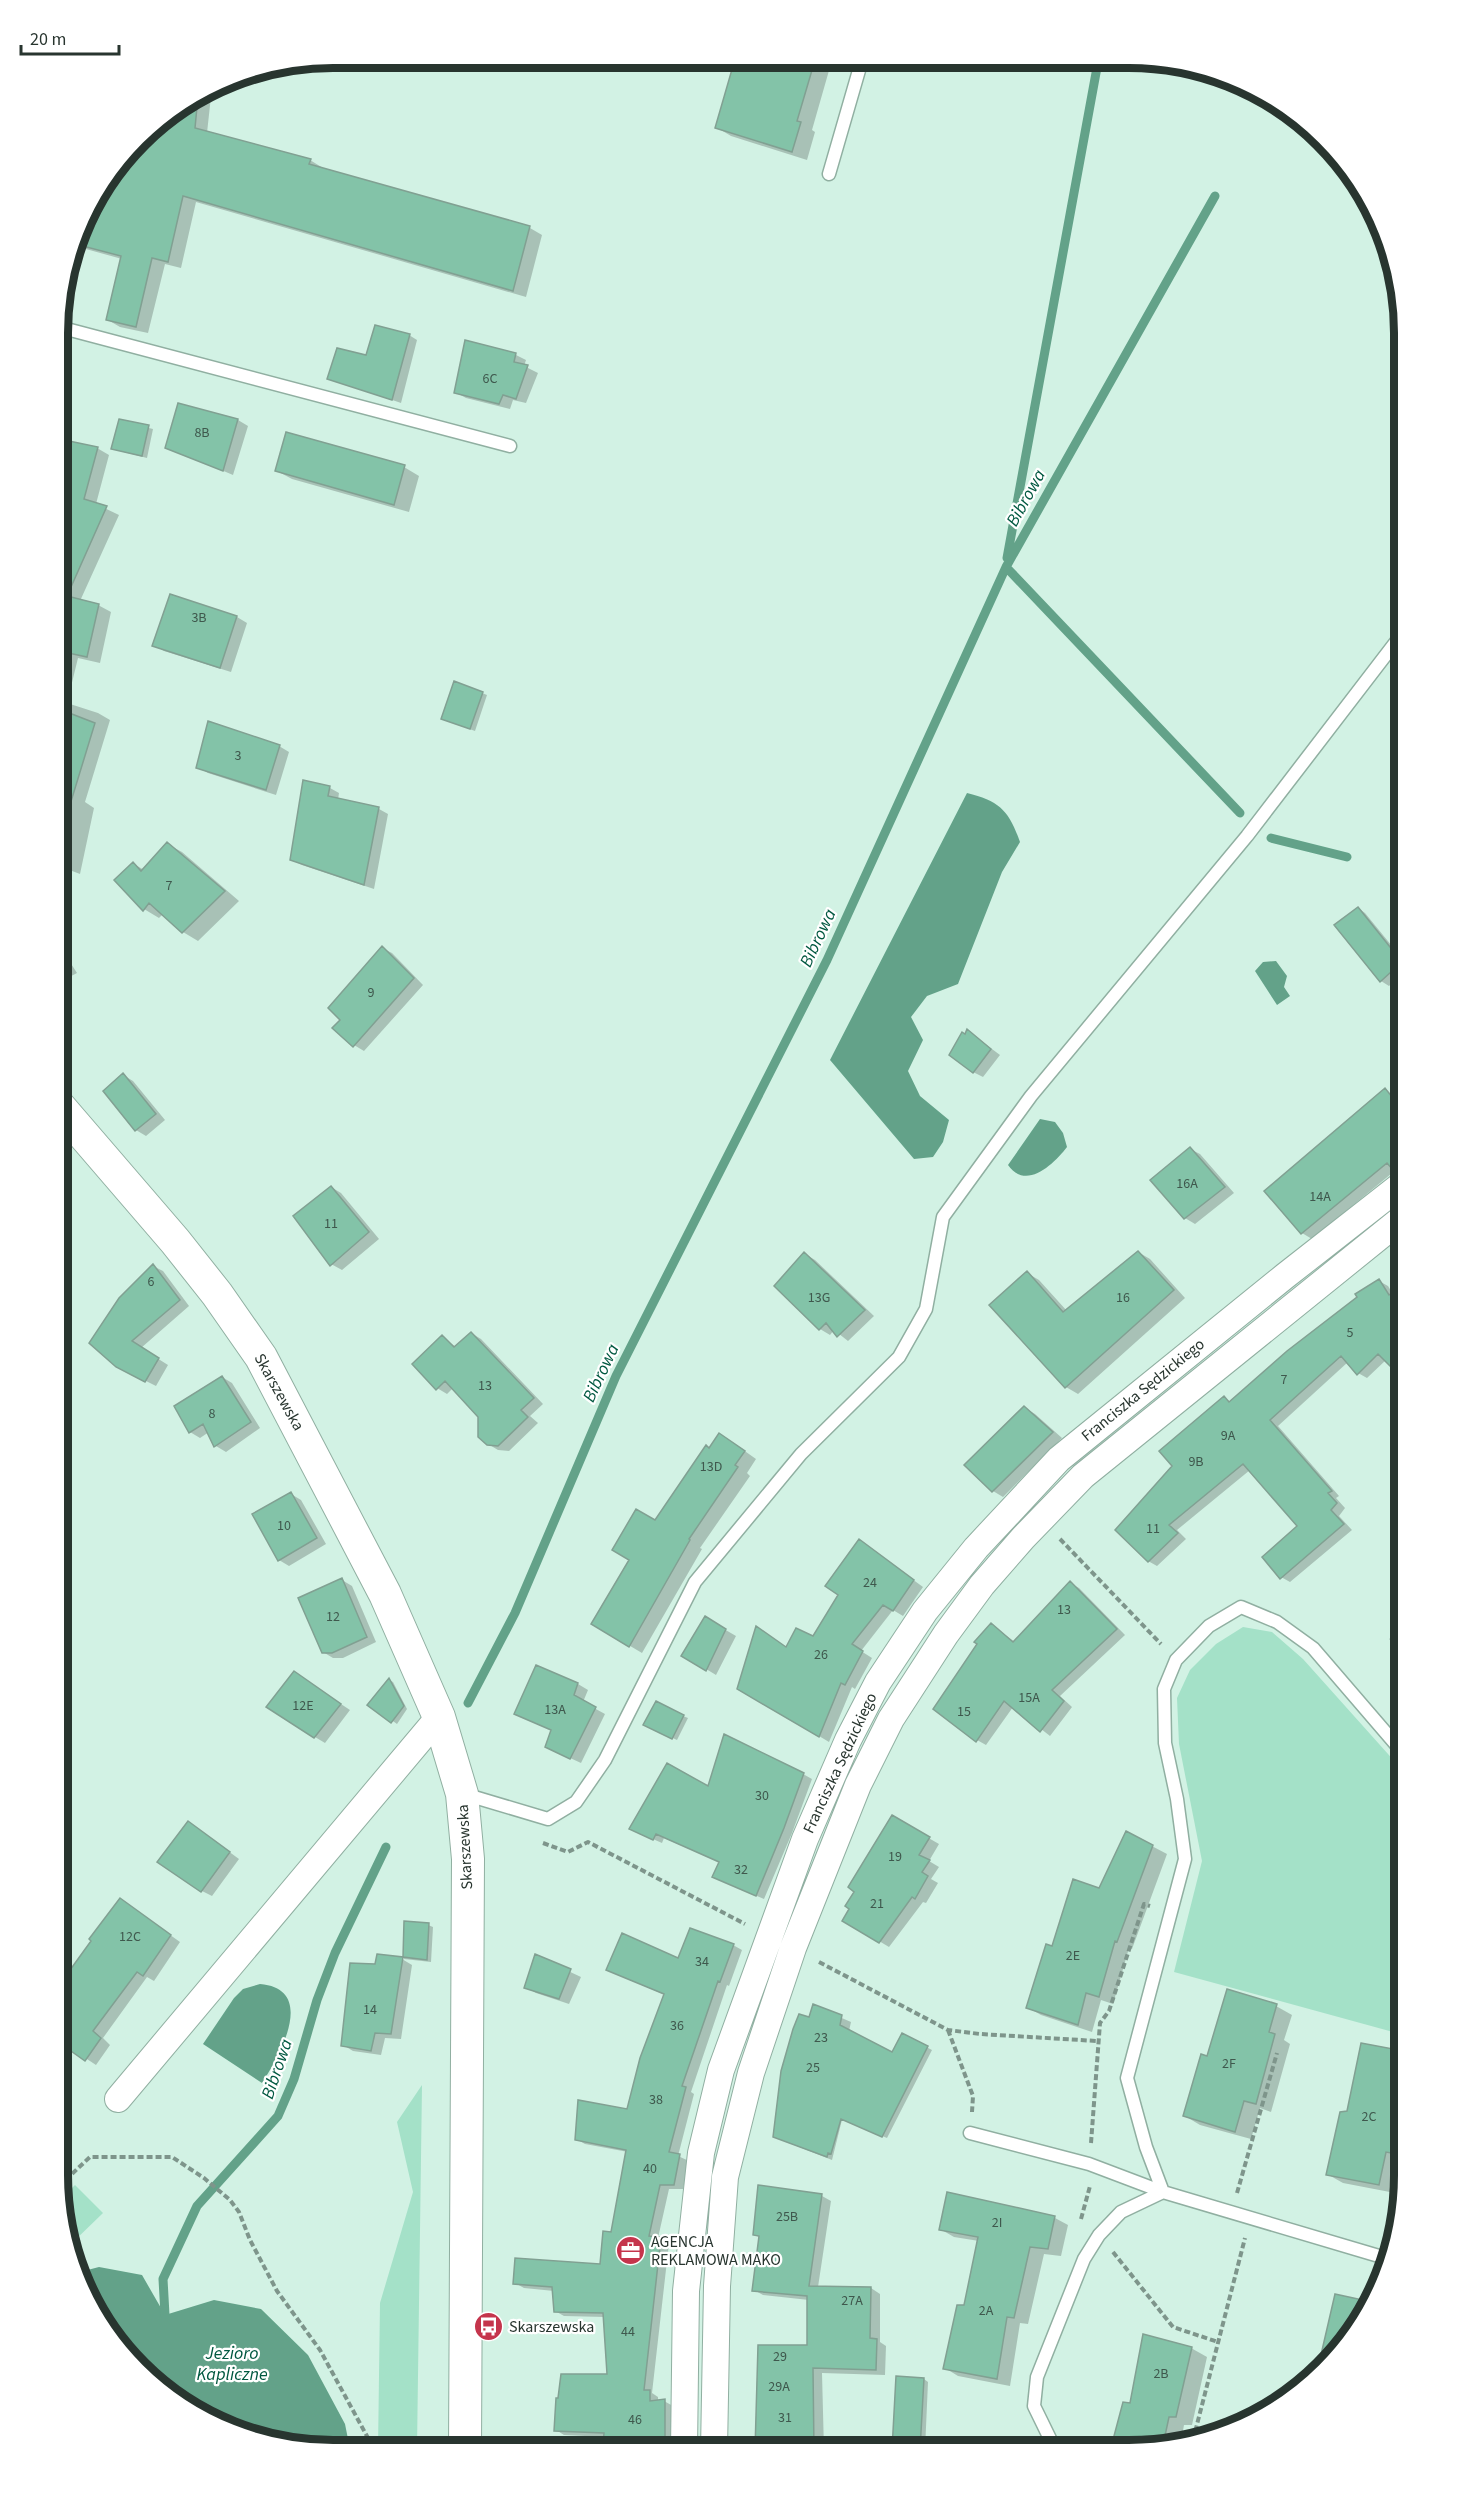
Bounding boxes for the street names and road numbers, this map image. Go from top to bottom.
street label: Franciszka Sędzickiego [1077,1333,1209,1447]
street label: Skarszewska [249,1349,309,1435]
street label: Franciszka Sędzickiego [798,1689,882,1837]
street label: Skarszewska [452,1804,478,1890]

